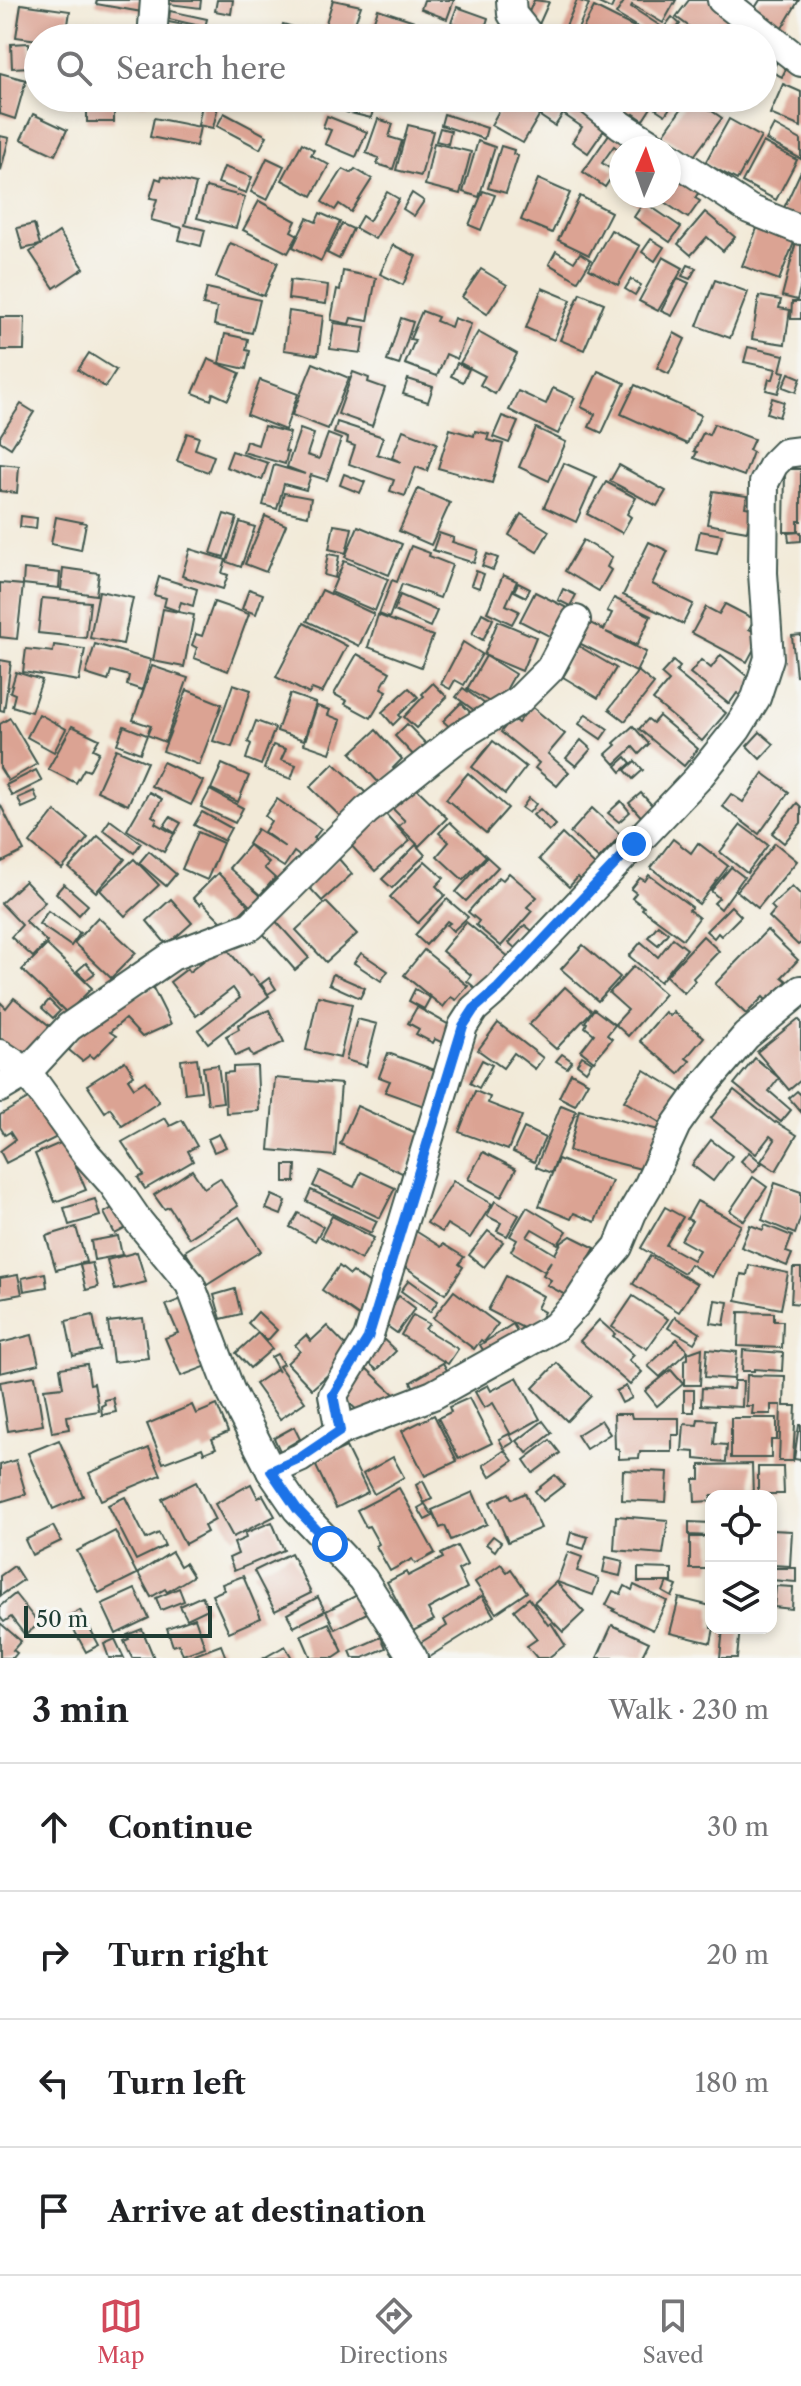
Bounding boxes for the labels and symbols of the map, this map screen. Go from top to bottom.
north arrow [609,136,681,208]
route end [616,826,652,862]
route start [312,1526,348,1562]
scale bar [24,1602,212,1638]

